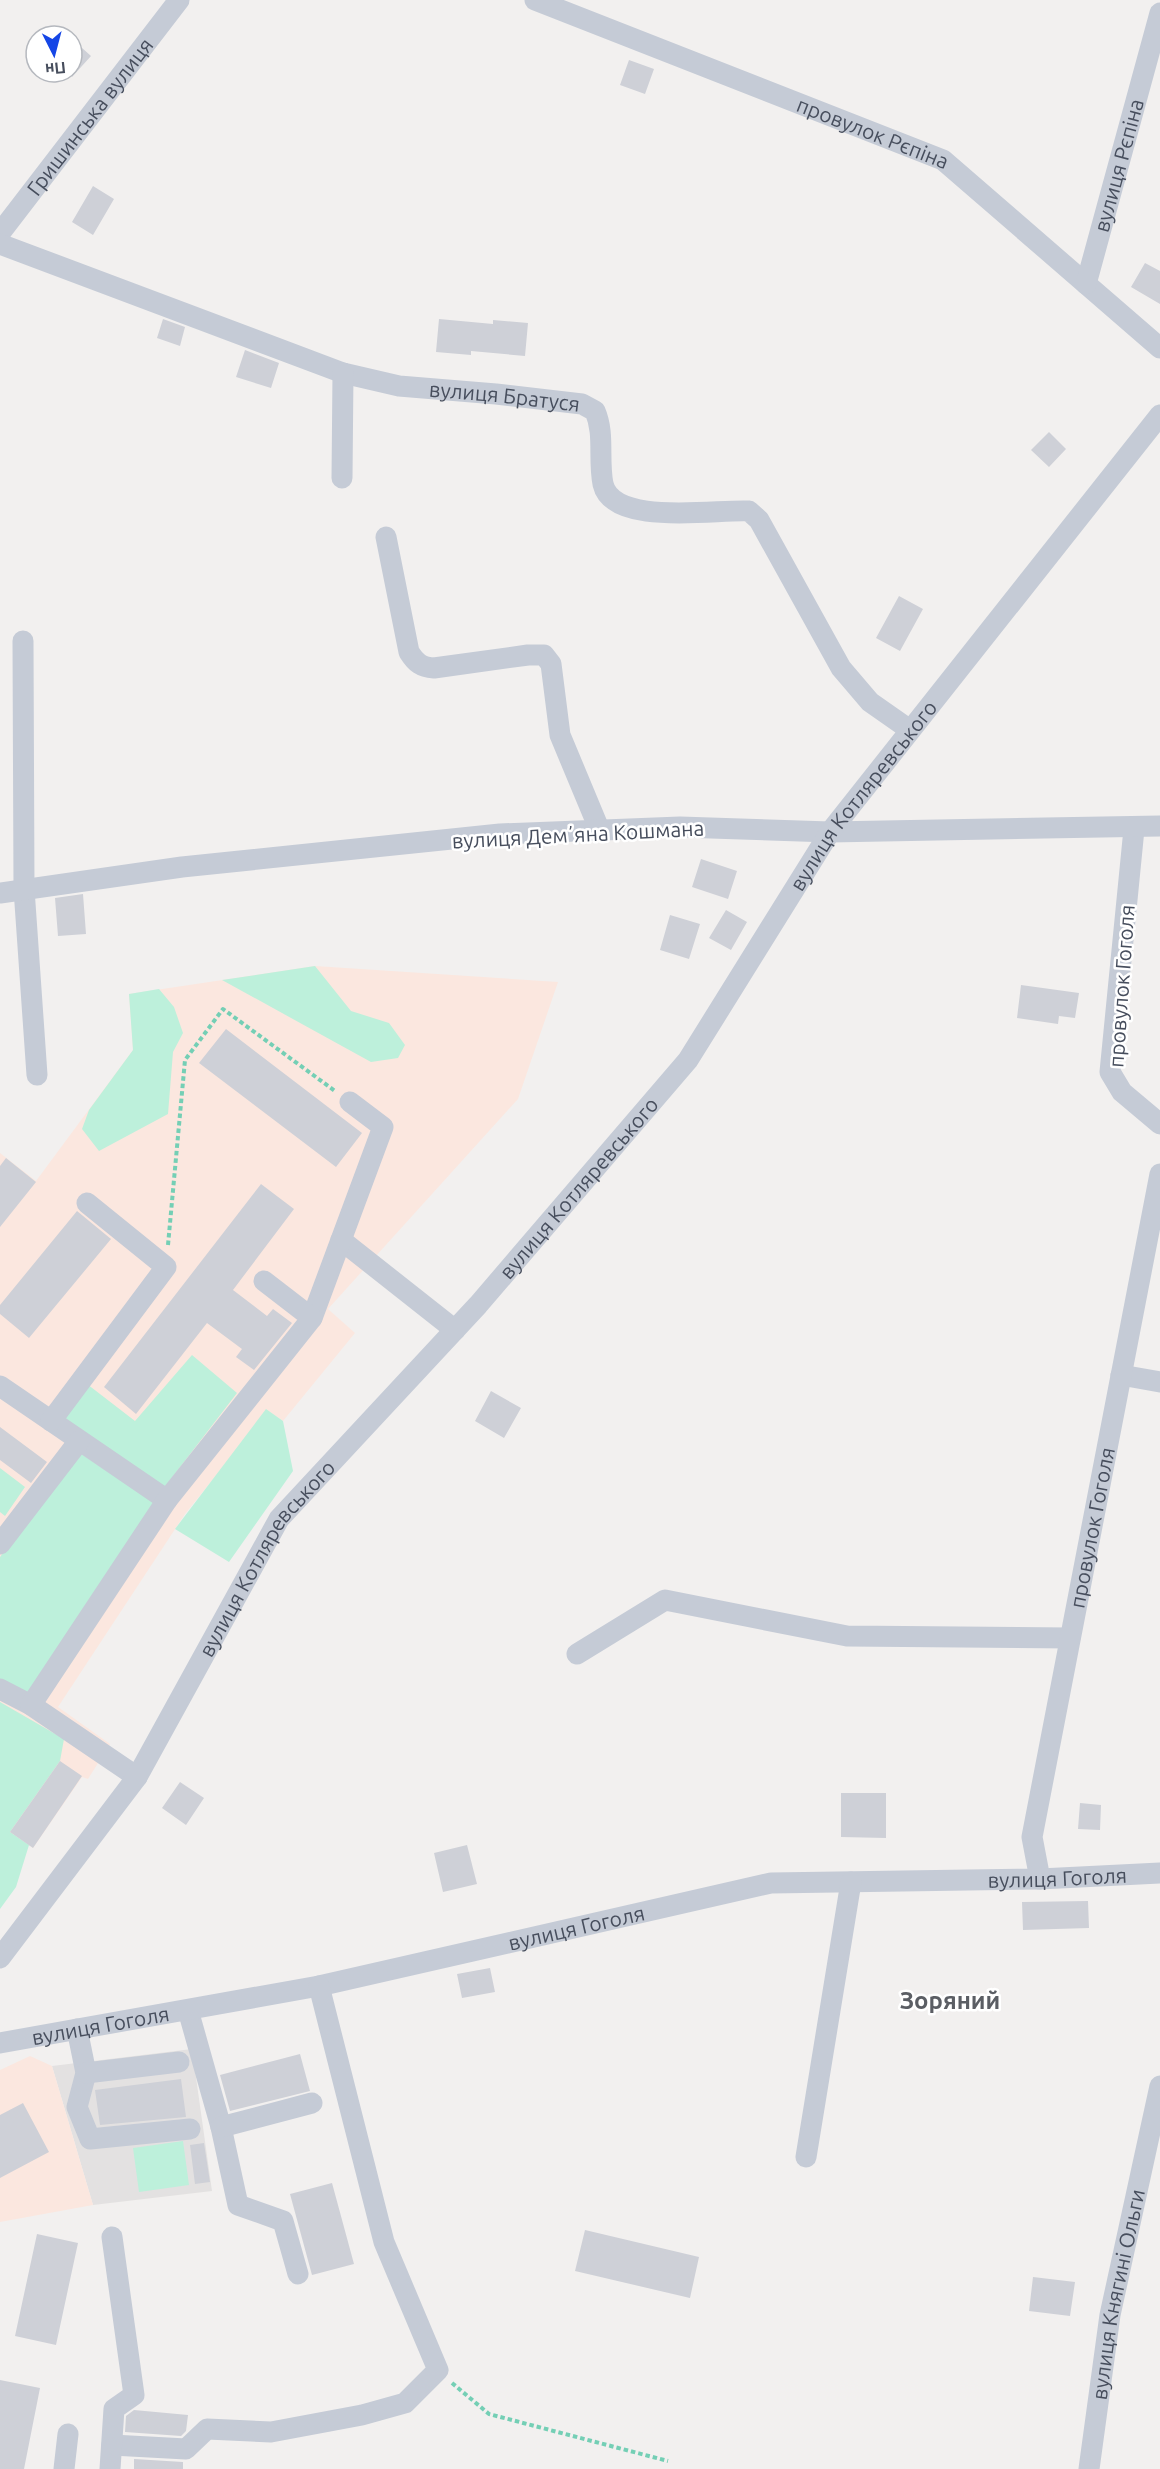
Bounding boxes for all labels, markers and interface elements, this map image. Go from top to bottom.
north arrow [24,24,84,84]
street label: Гришинська вулиця [22,33,158,200]
text: Пн [44,59,67,79]
street label: провулок Рєпіна [794,92,952,173]
street label: вулиця Рєпіна [1089,96,1148,235]
street label: вулиця Братуся [428,377,581,416]
street label: вулиця Котляревського [785,695,942,895]
street label: вулиця Демʼяна Кошмана [451,815,705,853]
street label: провулок Гоголя [1103,904,1139,1068]
street label: вулиця Котляревського [494,1092,663,1283]
street label: провулок Гоголя [1065,1445,1119,1610]
street label: вулиця Котляревського [194,1455,340,1661]
street label: вулиця Гоголя [987,1863,1128,1892]
street label: вулиця Гоголя [506,1900,647,1955]
district label: Зоряний [900,1987,1000,2014]
street label: вулиця Гоголя [30,2001,171,2049]
street label: вулиця Княгині Ольги [1087,2187,1149,2401]

